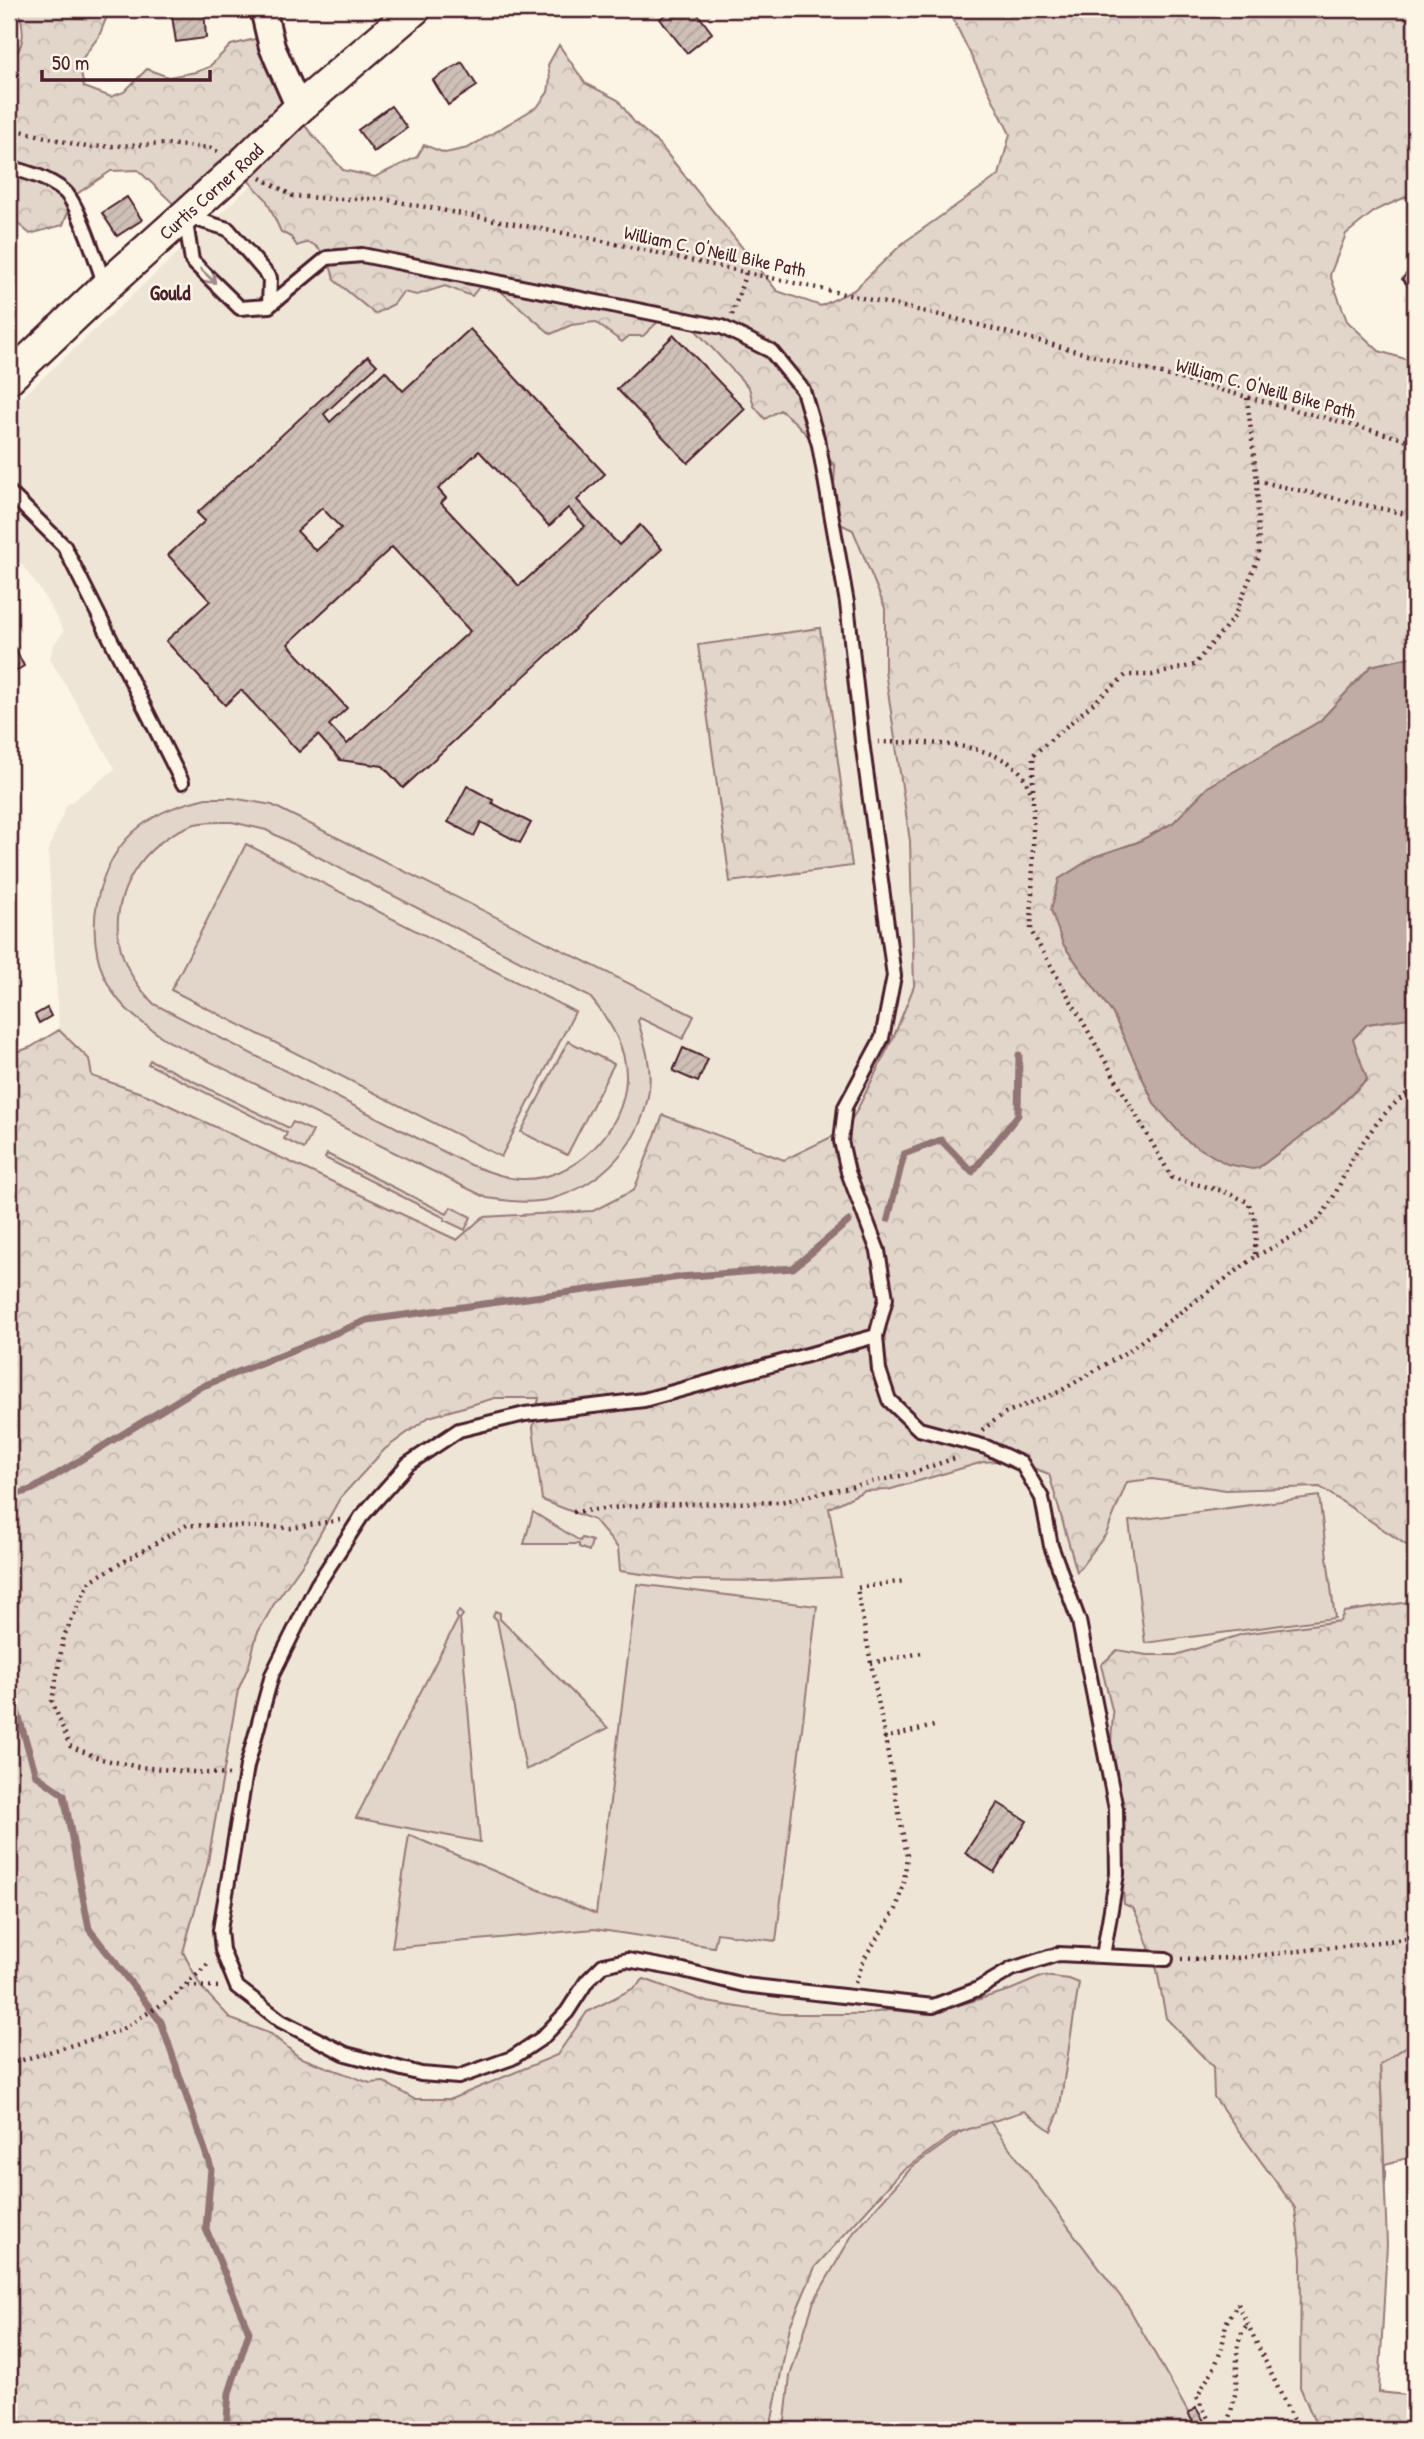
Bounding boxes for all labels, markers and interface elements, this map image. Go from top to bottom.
scale bar [42,38,210,82]
text: 50 m [52,48,89,77]
street label: Curtis Corner Road [153,137,269,246]
street label: William C. O'Neill Bike Path [622,219,808,283]
one-way arrow [199,268,216,285]
district label: Gould [150,278,191,307]
street label: William C. O'Neill Bike Path [1173,352,1359,424]

